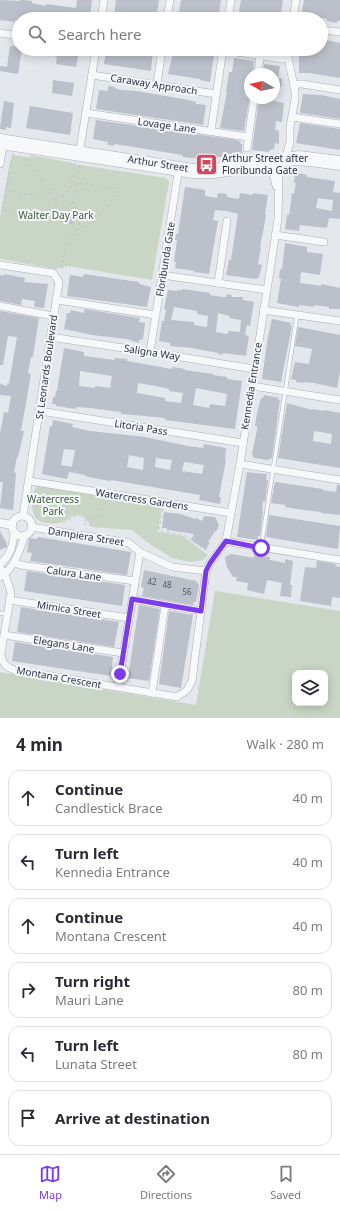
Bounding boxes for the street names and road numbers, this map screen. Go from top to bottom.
street label: Caraway Approach [109,70,199,98]
street label: Lovage Lane [137,114,197,136]
street label: Arthur Street [127,151,190,175]
street label: Floribunda Gate [152,220,178,297]
street label: St Leonards Boulevard [32,314,60,420]
street label: Saligna Way [123,341,182,363]
street label: Kennedia Entrance [237,341,265,431]
street label: Litoria Pass [113,416,169,438]
street label: Watercress Gardens [94,485,190,513]
street label: Dampiera Street [47,523,125,549]
street label: Calura Lane [46,562,103,584]
street label: Mimica Street [36,597,102,621]
street label: Elegans Lane [32,632,96,656]
street label: Montana Crescent [16,663,103,691]

